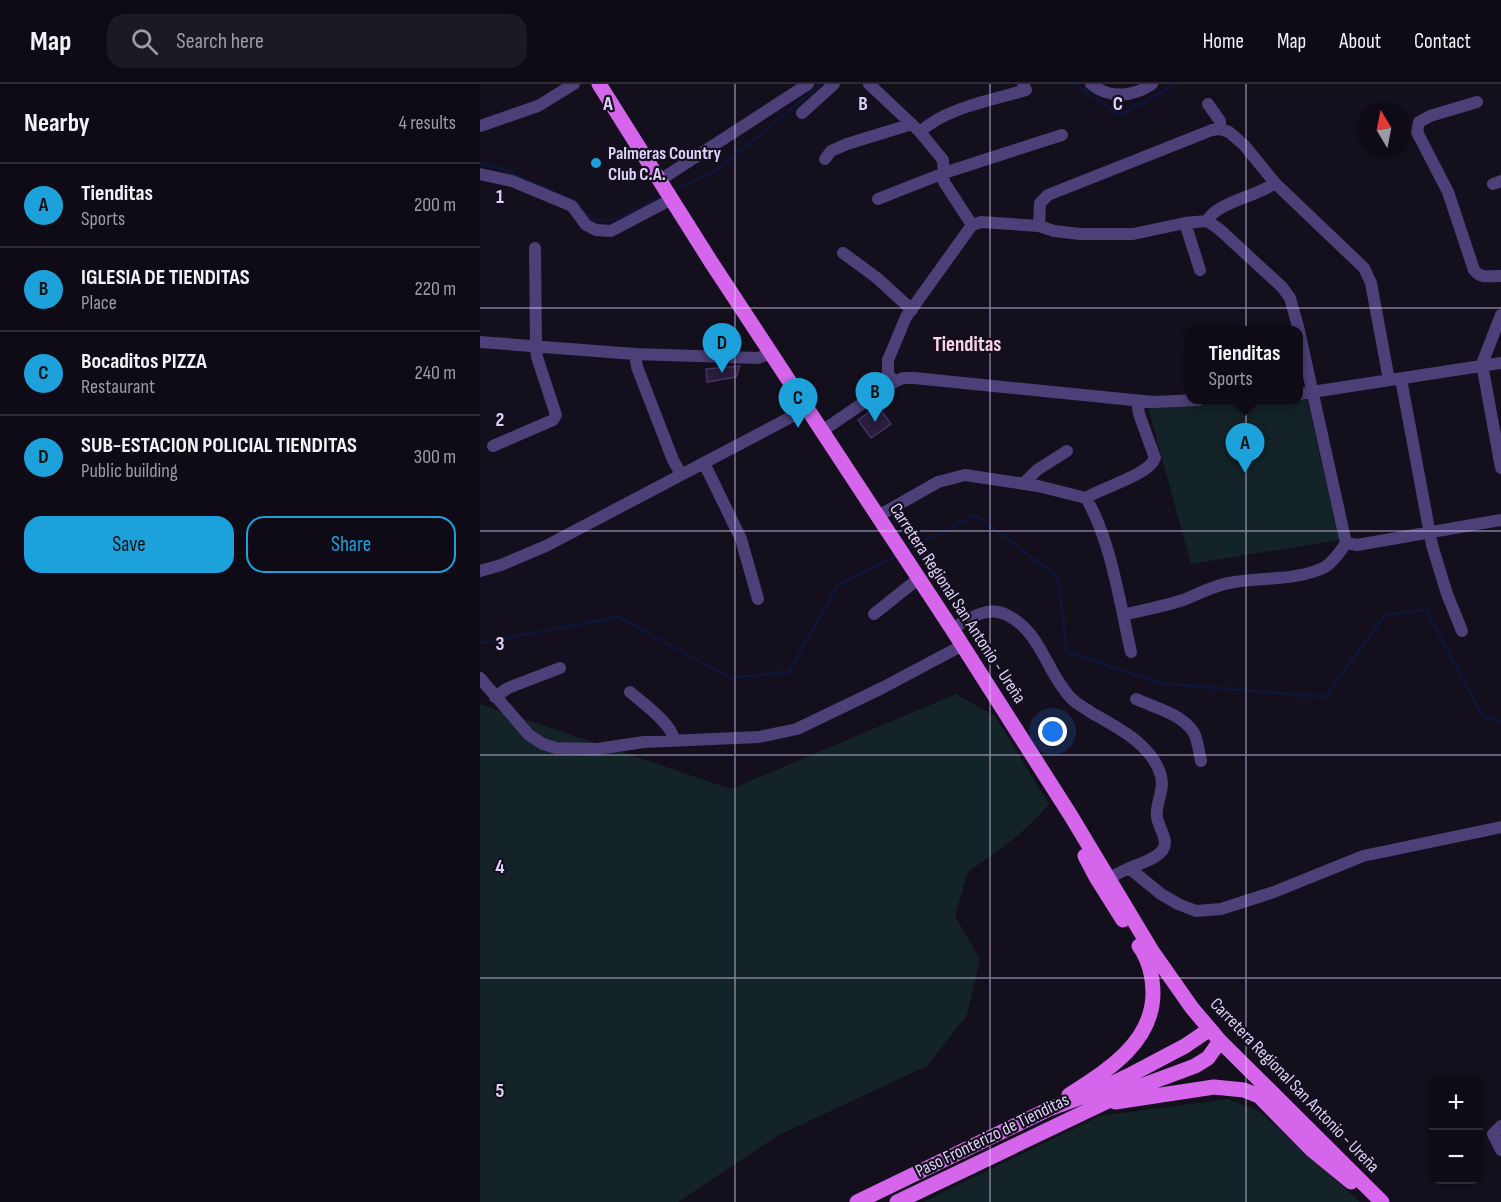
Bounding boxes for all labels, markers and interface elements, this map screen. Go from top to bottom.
search box [107,14,527,68]
text: Map [30,25,71,58]
icon: search [128,25,161,58]
text: Search here [176,28,264,55]
text: Home [1203,29,1244,54]
text: Map [1277,29,1306,54]
text: About [1339,29,1381,54]
text: Contact [1414,29,1471,54]
text: A [602,92,613,116]
text: B [858,92,868,116]
text: C [1113,92,1123,116]
north arrow [1357,102,1411,156]
text: Nearby [24,108,90,139]
text: 4 results [399,111,456,135]
place label: Palmeras Country Club C.A. [608,143,722,185]
marker: Palmeras Country Club C.A. [589,156,603,170]
text: Tienditas [81,180,153,207]
text: 1 [496,185,504,209]
text: A [39,193,48,217]
text: 200 m [414,193,456,217]
text: Sports [81,207,125,231]
text: IGLESIA DE TIENDITAS [81,264,250,291]
text: B [39,277,48,301]
text: 220 m [415,277,456,301]
text: Place [81,291,117,315]
pin: D [702,324,742,373]
popup [1186,326,1303,404]
district label: Tienditas [933,332,1001,357]
text: Tienditas [1209,340,1280,367]
text: Bocaditos PIZZA [81,348,207,375]
text: C [38,361,49,385]
text: 240 m [415,361,456,385]
text: Sports [1209,367,1253,391]
pin: B [856,372,894,422]
text: Restaurant [81,375,155,399]
pin: C [778,378,818,428]
text: 2 [496,408,504,432]
pin: A [1226,424,1264,473]
text: SUB-ESTACION POLICIAL TIENDITAS [81,432,357,459]
text: D [38,445,49,469]
text: 300 m [414,445,456,469]
text: Public building [81,459,178,483]
street label: Carretera Regional San Antonio - Ureña [885,499,1030,707]
button: Save [24,516,234,573]
button: Share [246,516,456,573]
text: 3 [496,632,505,656]
your location [1038,717,1067,746]
text: 4 [495,855,505,879]
street label: Carretera Regional San Antonio - Ureña [1206,994,1384,1177]
map controls [1429,1076,1483,1184]
button: + [1429,1076,1483,1130]
text: 5 [496,1079,505,1103]
street label: Paso Fronterizo de Tienditas [912,1089,1073,1182]
button: − [1429,1130,1483,1184]

